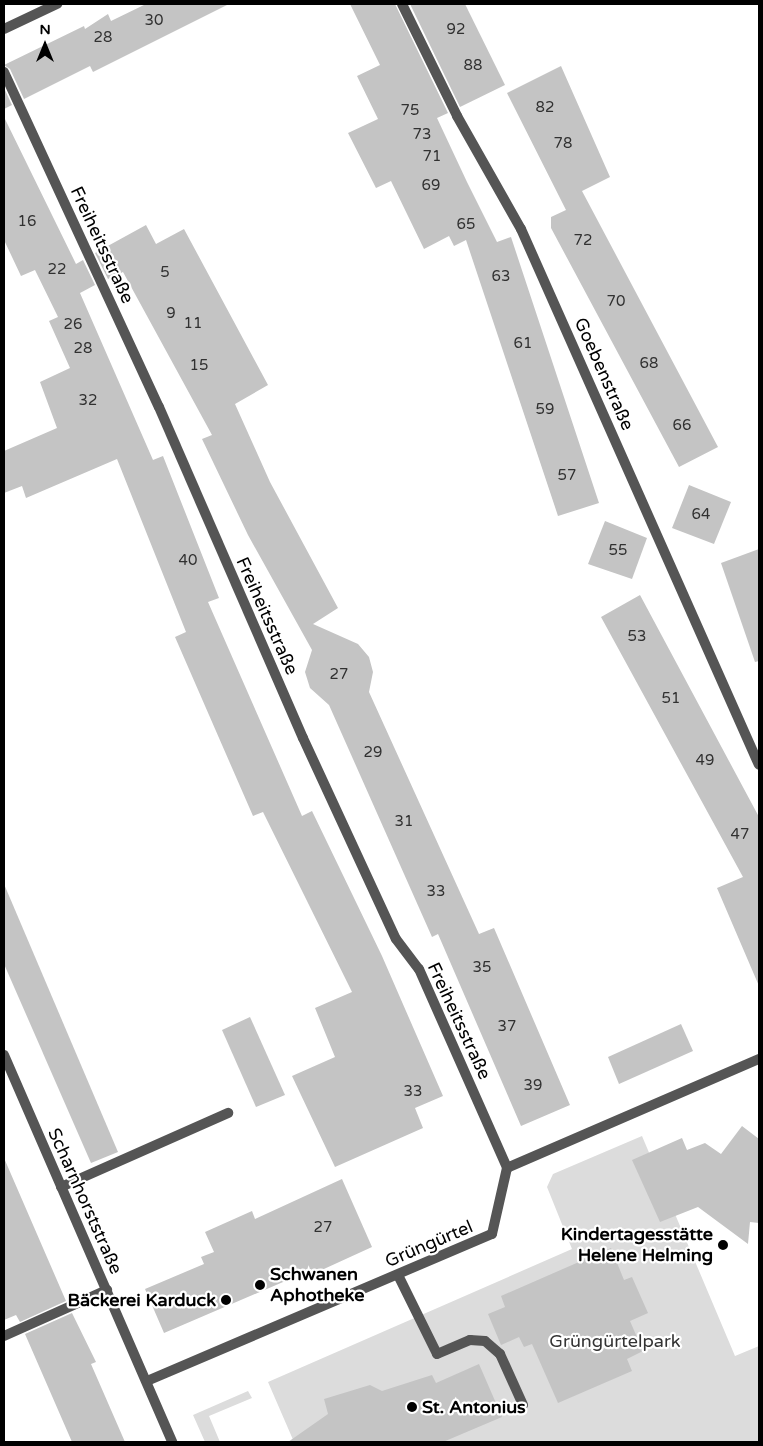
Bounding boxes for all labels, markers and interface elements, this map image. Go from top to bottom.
house number: 30 [145,12,163,30]
north arrow [20,20,70,70]
text: N [39,21,51,38]
house number: 92 [447,21,465,39]
house number: 28 [94,29,112,47]
house number: 88 [464,57,482,75]
house number: 82 [536,99,554,117]
house number: 75 [401,102,419,120]
house number: 73 [413,126,431,144]
house number: 78 [554,135,572,153]
house number: 71 [423,148,441,166]
house number: 69 [422,177,440,195]
street label: Freiheitsstraße [65,183,139,307]
house number: 16 [18,213,36,231]
house number: 65 [457,216,475,234]
house number: 72 [574,232,592,250]
house number: 22 [48,261,66,279]
house number: 5 [160,264,170,282]
house number: 63 [492,268,510,286]
house number: 70 [607,293,625,311]
house number: 9 [166,305,176,323]
street label: Goebenstraße [570,314,638,434]
house number: 11 [184,315,202,333]
house number: 26 [64,316,82,334]
house number: 61 [514,335,532,353]
house number: 28 [74,340,92,358]
house number: 68 [640,355,658,373]
house number: 15 [190,357,208,375]
house number: 32 [79,392,97,410]
house number: 59 [536,401,554,419]
house number: 66 [673,417,691,435]
house number: 57 [558,467,576,485]
house number: 64 [692,506,710,524]
house number: 55 [609,542,627,560]
house number: 40 [179,552,197,570]
street label: Freiheitsstraße [231,554,303,678]
house number: 53 [628,628,646,646]
house number: 27 [330,666,348,684]
house number: 51 [662,690,680,708]
house number: 29 [364,744,382,762]
house number: 49 [696,752,714,770]
house number: 31 [395,813,413,831]
house number: 47 [731,826,749,844]
house number: 33 [427,883,445,901]
street label: Freiheitsstraße [422,959,496,1083]
house number: 35 [473,959,491,977]
house number: 37 [498,1018,516,1036]
house number: 39 [524,1077,542,1095]
house number: 33 [404,1083,422,1101]
street label: Scharnhorststraße [43,1125,127,1277]
street label: Grüngürtel [382,1216,476,1272]
house number: 27 [314,1219,332,1237]
place label: Kindertagesstätte Helene Helming [561,1224,713,1266]
marker: Kindertagesstätte Helene Helming [717,1239,729,1251]
place label: Schwanen Aphotheke [270,1264,364,1306]
marker: Schwanen Aphotheke [254,1279,266,1291]
place label: Bäckerei Karduck [67,1289,216,1311]
marker: Bäckerei Karduck [220,1294,232,1306]
park label: Grüngürtelpark [549,1330,681,1352]
place label: St. Antonius [422,1396,526,1418]
marker: St. Antonius [406,1401,418,1413]

